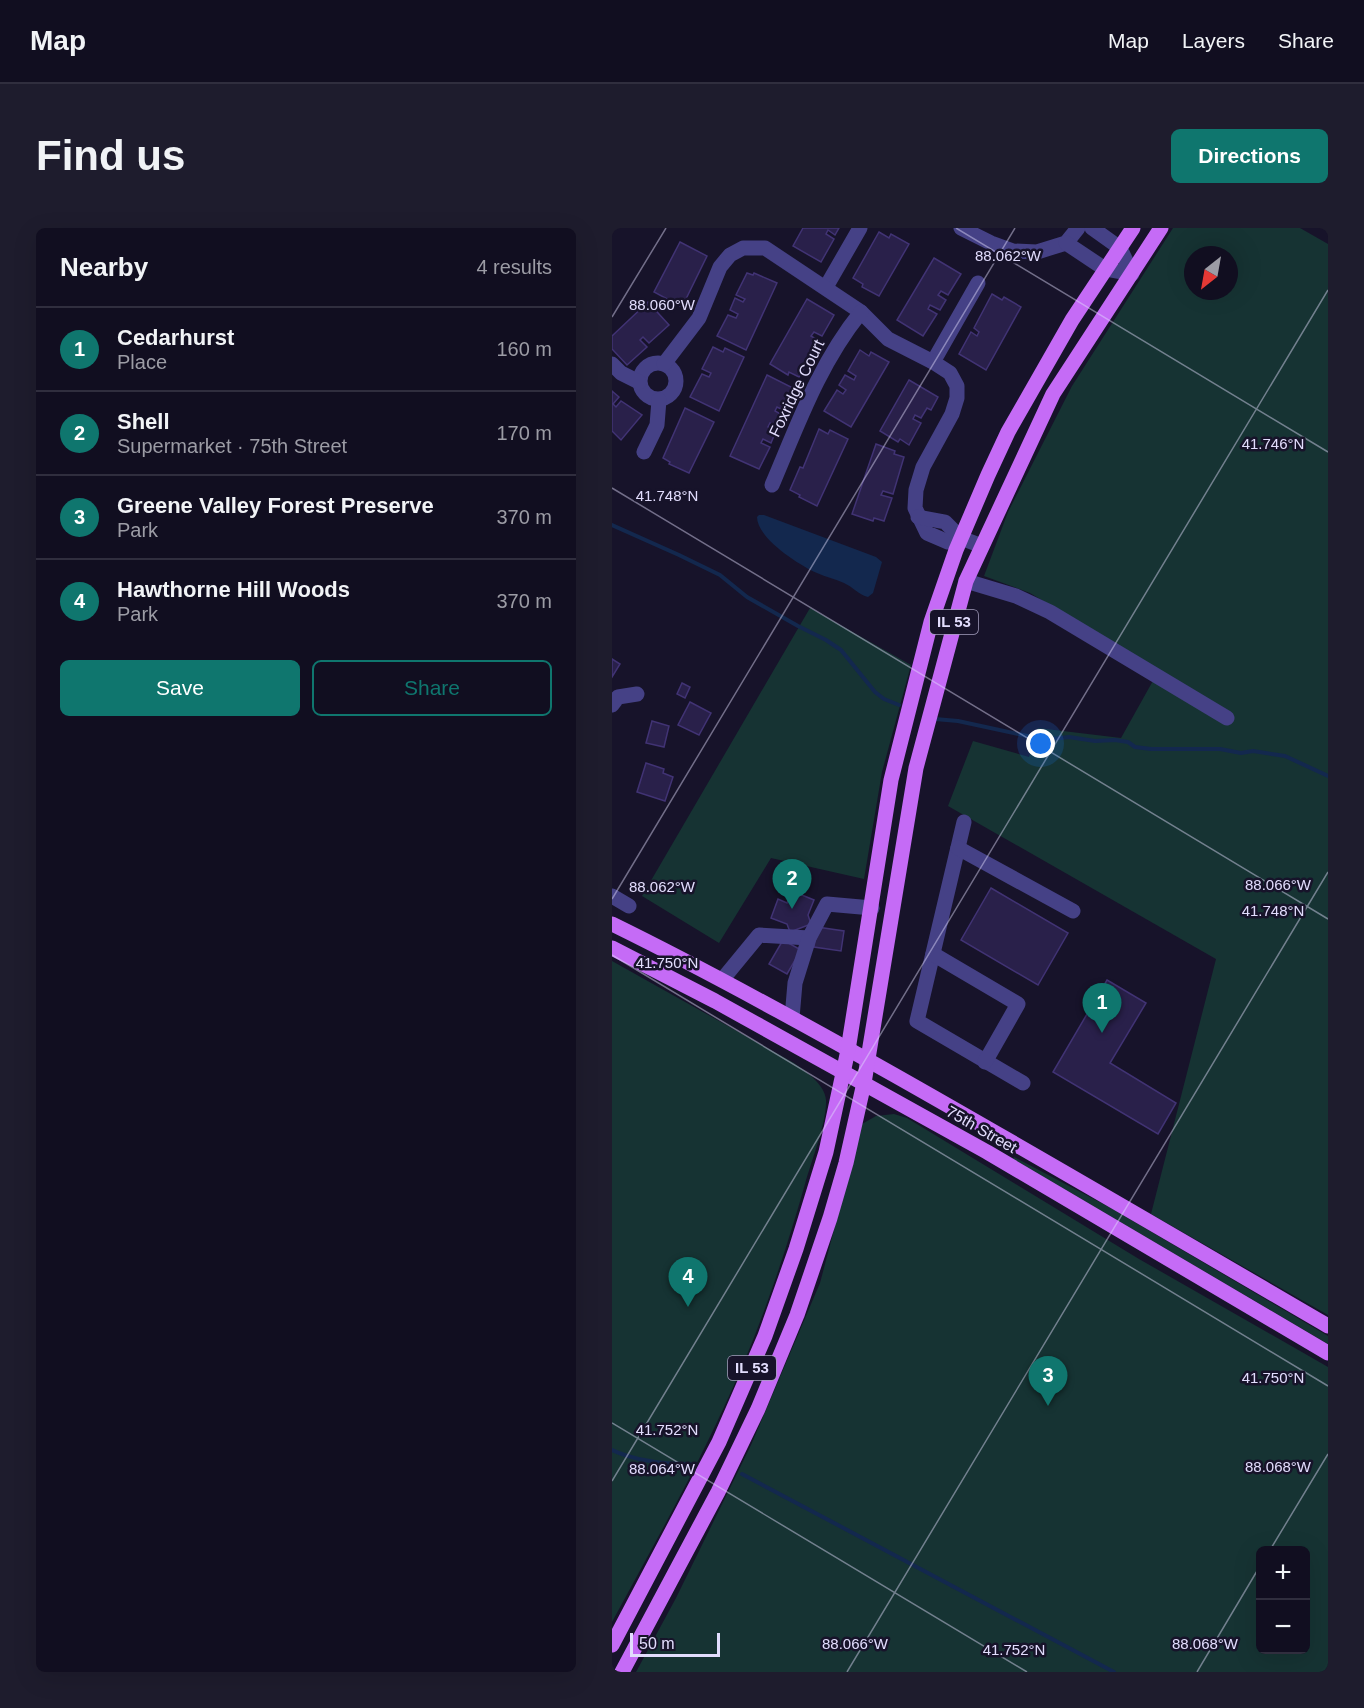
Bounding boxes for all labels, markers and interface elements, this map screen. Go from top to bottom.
text: Map [30,25,86,56]
text: Map [1108,29,1149,52]
text: Layers [1182,29,1245,52]
text: Share [1278,29,1334,52]
button: Directions [1171,129,1328,183]
text: Find us [36,132,185,179]
north arrow [1184,246,1238,300]
text: 88.062°W [975,247,1042,264]
text: Nearby [60,252,148,282]
text: 4 results [476,256,552,278]
text: 88.060°W [629,296,696,313]
text: Cedarhurst [117,325,234,350]
street label: Foxridge Court [766,336,828,440]
text: 1 [74,338,85,360]
text: 160 m [496,338,552,360]
text: Place [117,351,167,373]
text: Shell [117,409,170,434]
text: 2 [74,422,85,444]
text: 170 m [496,422,552,444]
text: Supermarket · 75th Street [117,435,347,457]
text: 41.746°N [1242,435,1304,452]
text: 41.748°N [636,487,698,504]
text: Greene Valley Forest Preserve [117,493,434,518]
text: 3 [74,506,85,528]
text: 370 m [496,506,552,528]
text: Park [117,519,158,541]
text: Hawthorne Hill Woods [117,577,350,602]
text: 4 [74,590,85,612]
text: 370 m [496,590,552,612]
text: Park [117,603,158,625]
road number: IL 53 [930,610,978,634]
button: Save [60,660,300,716]
button: Share [312,660,552,716]
your location [1026,729,1055,758]
pin: 2 [772,860,812,909]
text: 88.066°W [1245,876,1312,893]
text: 88.062°W [629,878,696,895]
text: 41.748°N [1242,902,1304,919]
text: 41.750°N [636,954,698,971]
pin: 1 [1082,984,1122,1033]
street label: 75th Street [944,1103,1020,1157]
pin: 4 [668,1258,708,1307]
road number: IL 53 [728,1356,776,1380]
pin: 3 [1028,1356,1068,1406]
text: 41.750°N [1242,1369,1304,1386]
text: 41.752°N [636,1421,698,1438]
text: 88.068°W [1245,1458,1312,1475]
text: 88.064°W [629,1460,696,1477]
map controls [1256,1546,1310,1654]
button: + [1256,1546,1310,1600]
button: − [1256,1600,1310,1654]
scale bar [630,1630,720,1658]
text: 50 m [639,1635,675,1652]
text: 88.066°W [822,1635,889,1652]
text: 88.068°W [1172,1635,1239,1652]
text: 41.752°N [983,1641,1045,1658]

